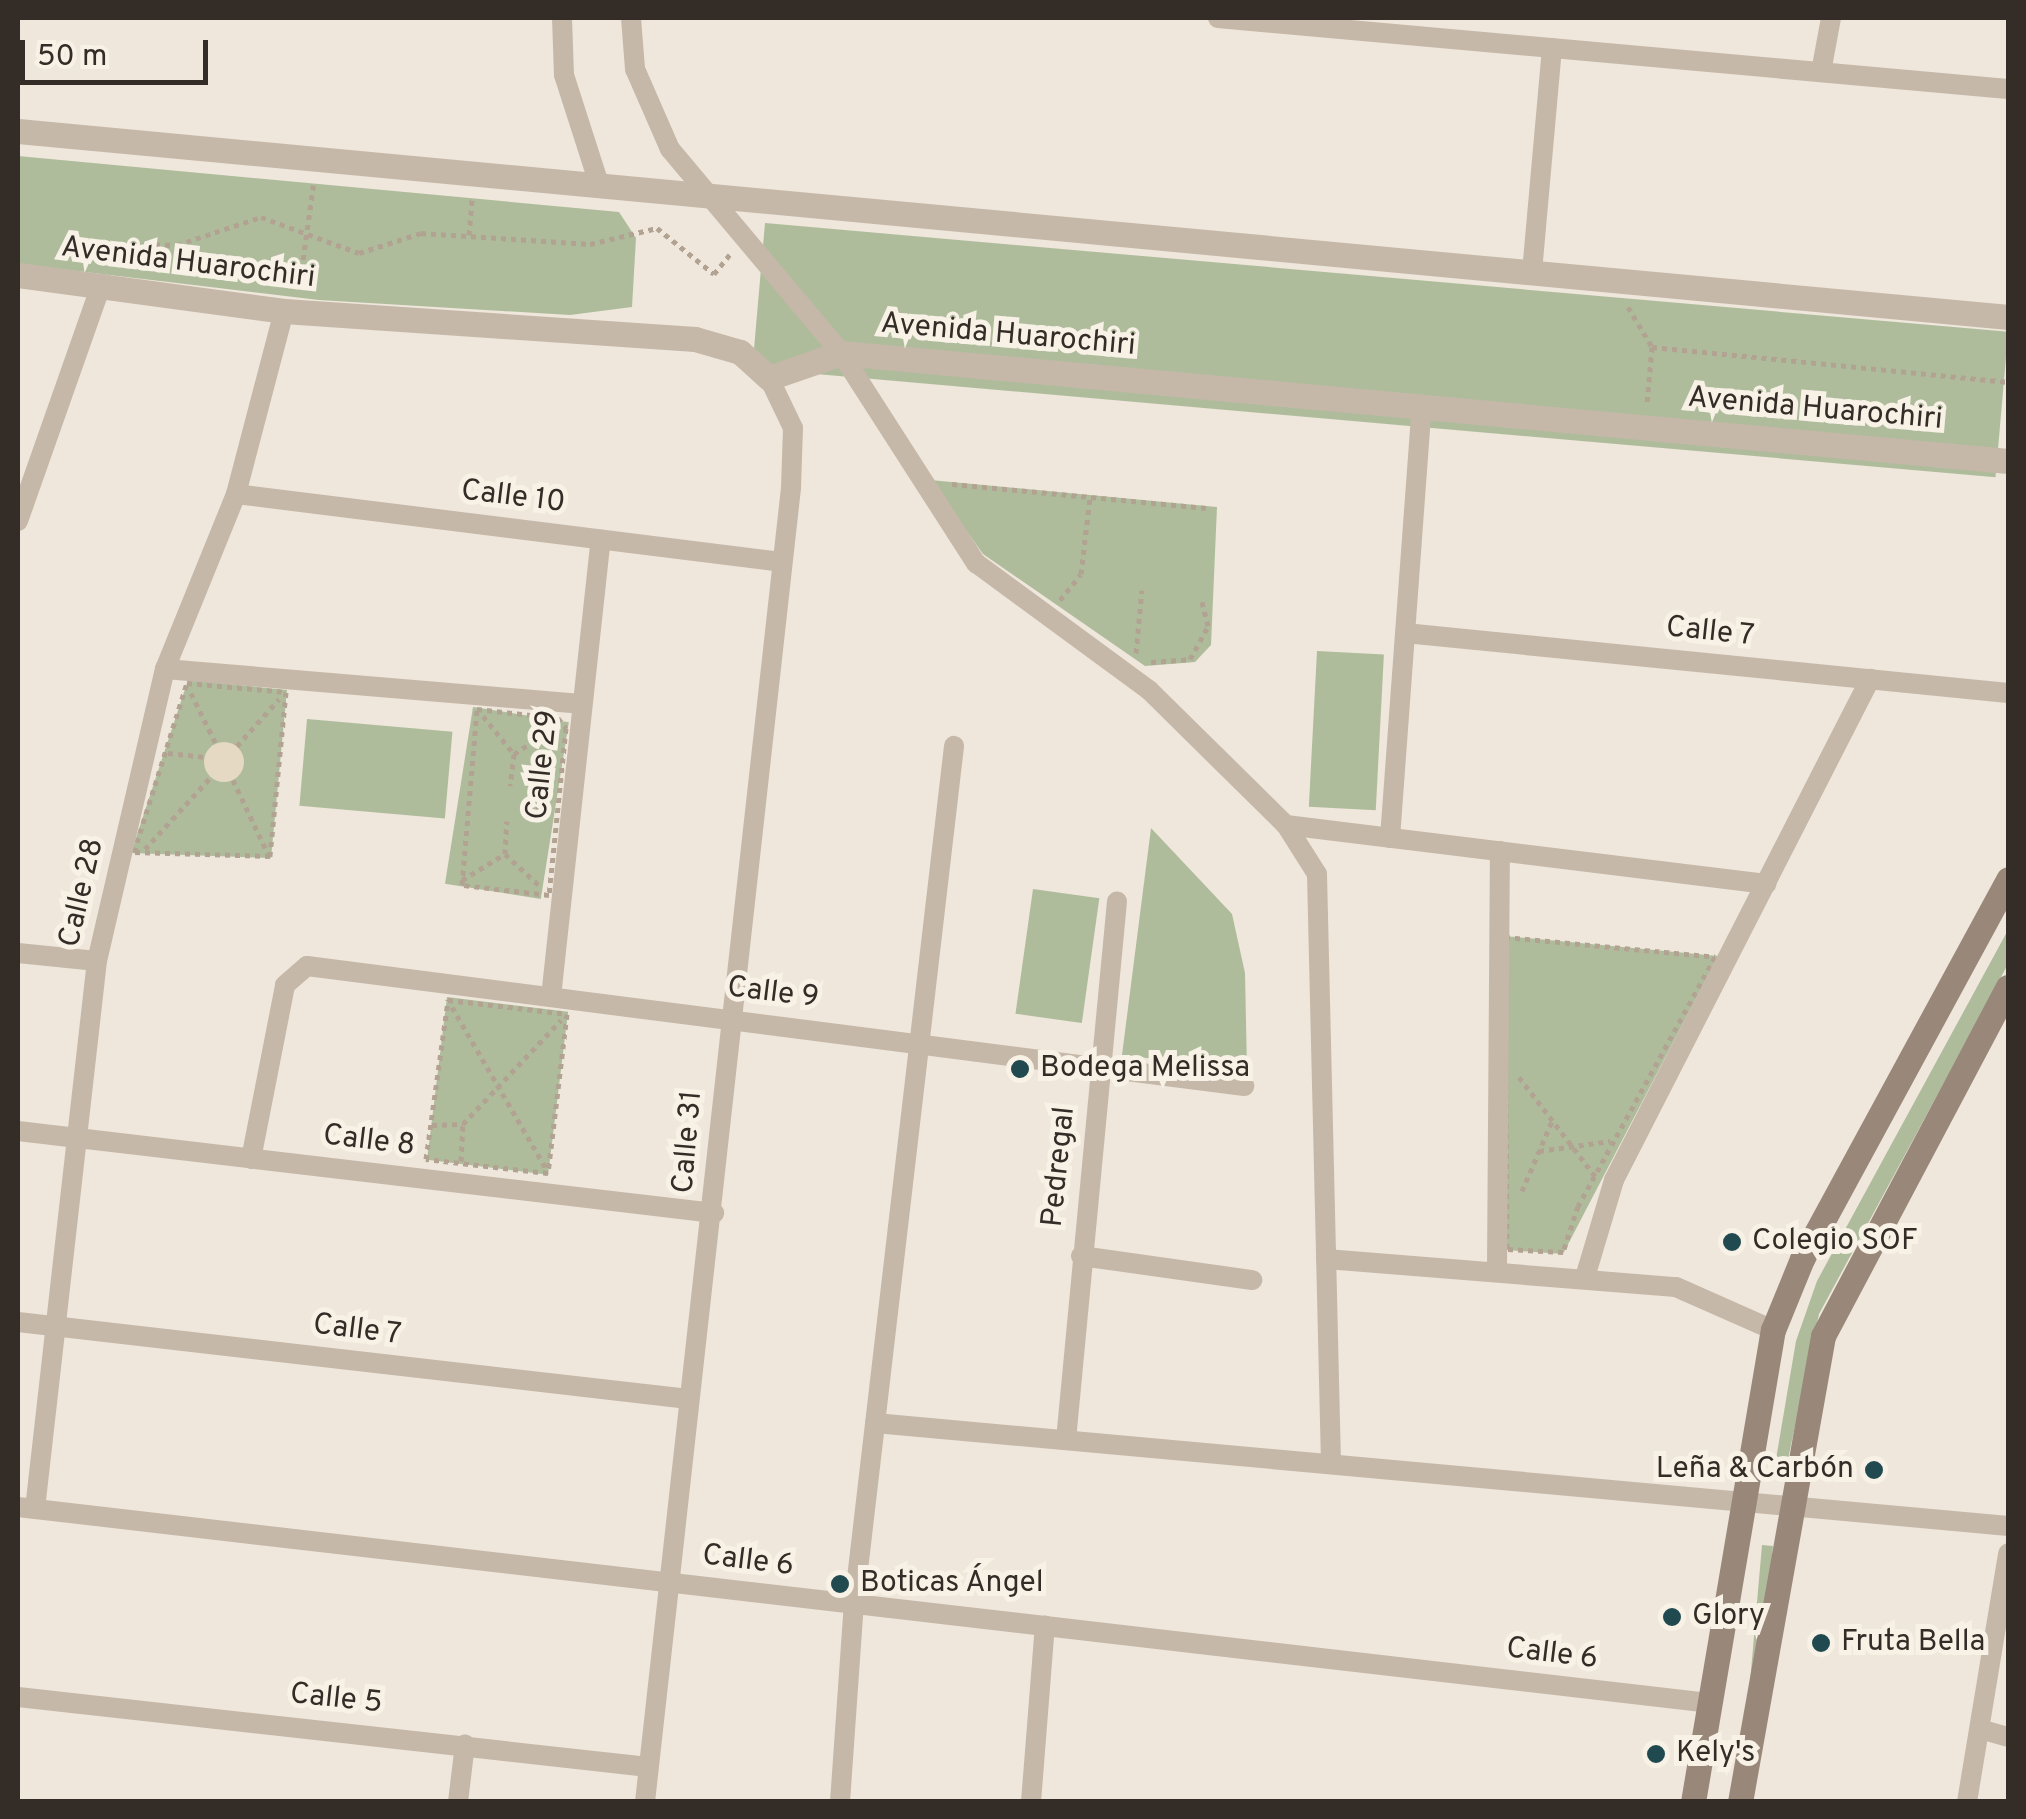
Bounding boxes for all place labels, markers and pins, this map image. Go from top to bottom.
place label: Bodega Melissa [1040,1051,1250,1087]
marker: Bodega Melissa [1009,1058,1031,1080]
place label: Colegio SOF [1752,1224,1918,1260]
marker: Colegio SOF [1721,1231,1743,1253]
place label: Leña & Carbón [1656,1452,1854,1488]
marker: Leña & Carbón [1863,1459,1885,1481]
place label: Boticas Ángel [860,1566,1045,1602]
marker: Boticas Ángel [829,1573,851,1595]
place label: Glory [1692,1599,1765,1635]
marker: Glory [1661,1606,1683,1628]
place label: Fruta Bella [1841,1625,1985,1661]
marker: Fruta Bella [1810,1632,1832,1654]
place label: Kely's [1676,1736,1755,1772]
marker: Kely's [1645,1743,1667,1765]

